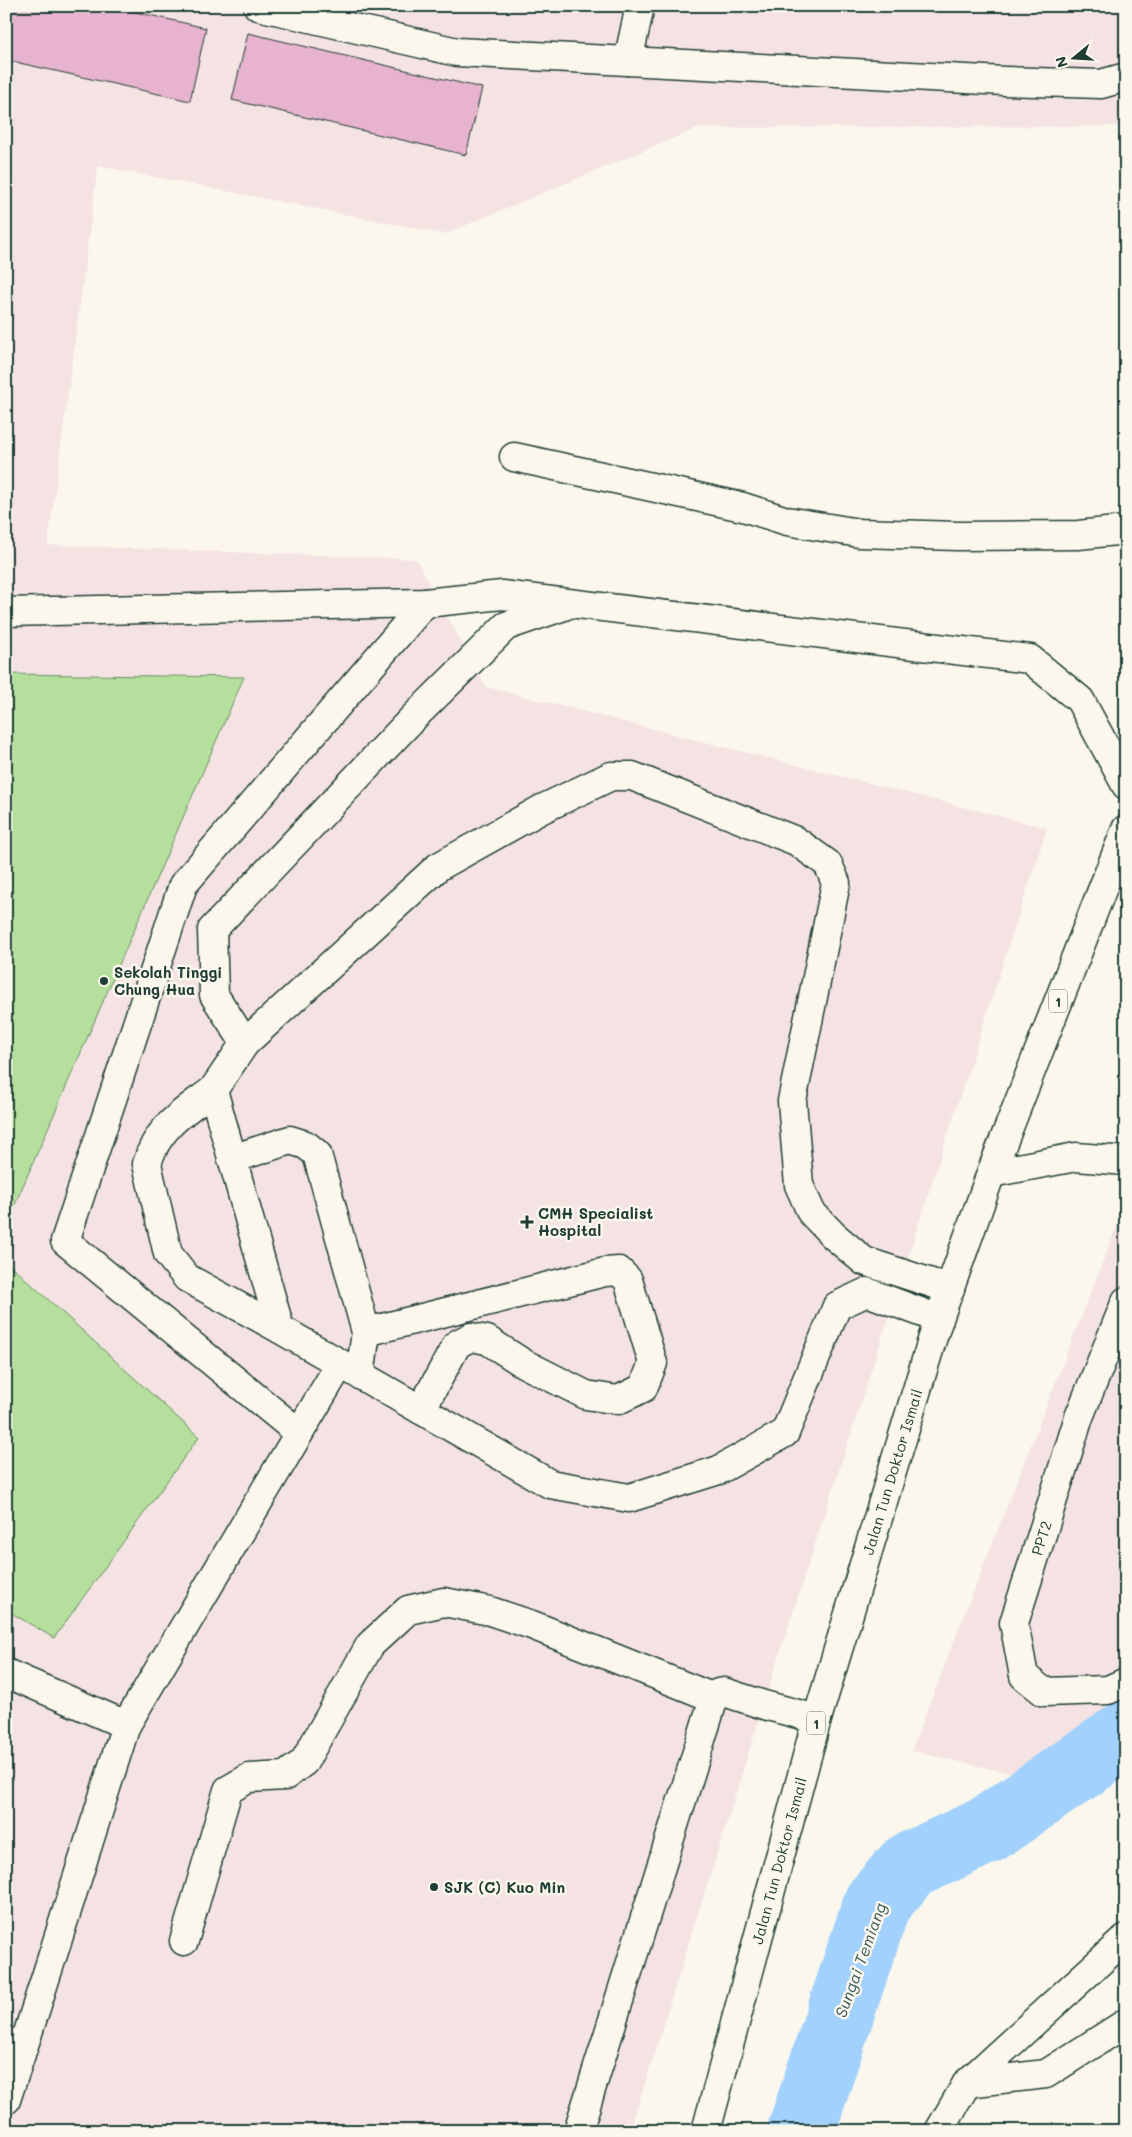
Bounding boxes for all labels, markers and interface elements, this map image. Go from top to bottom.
north arrow [1050,32,1100,82]
text: N [1050,54,1072,70]
place label: Sekolah Tinggi Chung Hua [114,962,222,999]
marker: Sekolah Tinggi Chung Hua [98,975,110,987]
road number: 1 [1049,989,1067,1012]
place label: CMH Specialist Hospital [538,1203,653,1240]
marker: CMH Specialist Hospital [520,1215,534,1229]
street label: Jalan Tun Doktor Ismail [857,1387,927,1557]
street label: PPT2 [1026,1518,1056,1558]
road number: 1 [807,1712,825,1735]
street label: Jalan Tun Doktor Ismail [747,1775,811,1946]
place label: SJK (C) Kuo Min [444,1877,565,1897]
marker: SJK (C) Kuo Min [428,1881,440,1893]
water label: Sungai Temiang [830,1900,890,2020]

